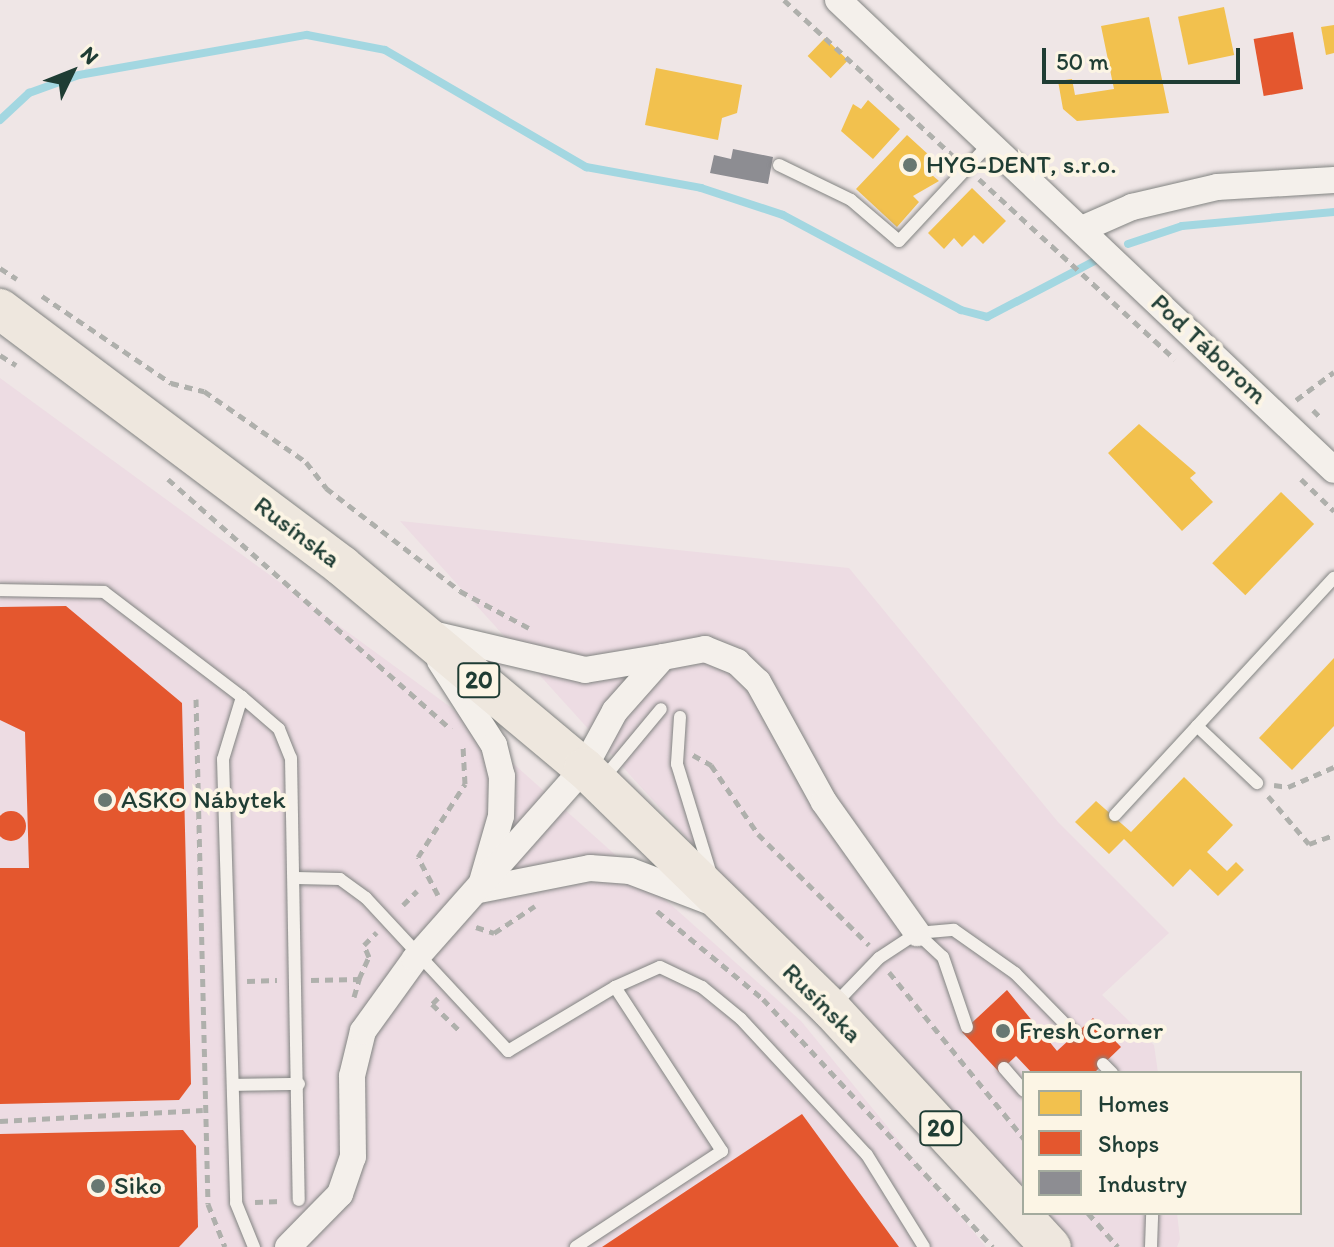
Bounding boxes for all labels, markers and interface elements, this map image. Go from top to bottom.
north arrow [32,32,112,112]
scale bar [1046,32,1244,82]
text: N [75,41,105,70]
text: 50 m [1056,47,1109,76]
place label: HYG-DENT, s.r.o. [926,149,1117,181]
marker: HYG-DENT, s.r.o. [901,156,919,174]
street label: Pod Táborom [1145,288,1273,410]
street label: Rusínska [248,489,346,575]
road number: 20 [457,660,501,700]
place label: ASKO Nábytek [121,784,286,816]
marker: ASKO Nábytek [96,791,114,809]
street label: Rusínska [776,957,868,1049]
place label: Fresh Corner [1019,1015,1163,1047]
marker: Fresh Corner [994,1022,1012,1040]
legend [1022,1071,1302,1215]
text: Homes [1098,1089,1169,1118]
road number: 20 [919,1108,963,1148]
text: Shops [1098,1129,1159,1158]
text: Industry [1098,1169,1187,1198]
place label: Siko [114,1170,162,1202]
marker: Siko [89,1177,107,1195]

